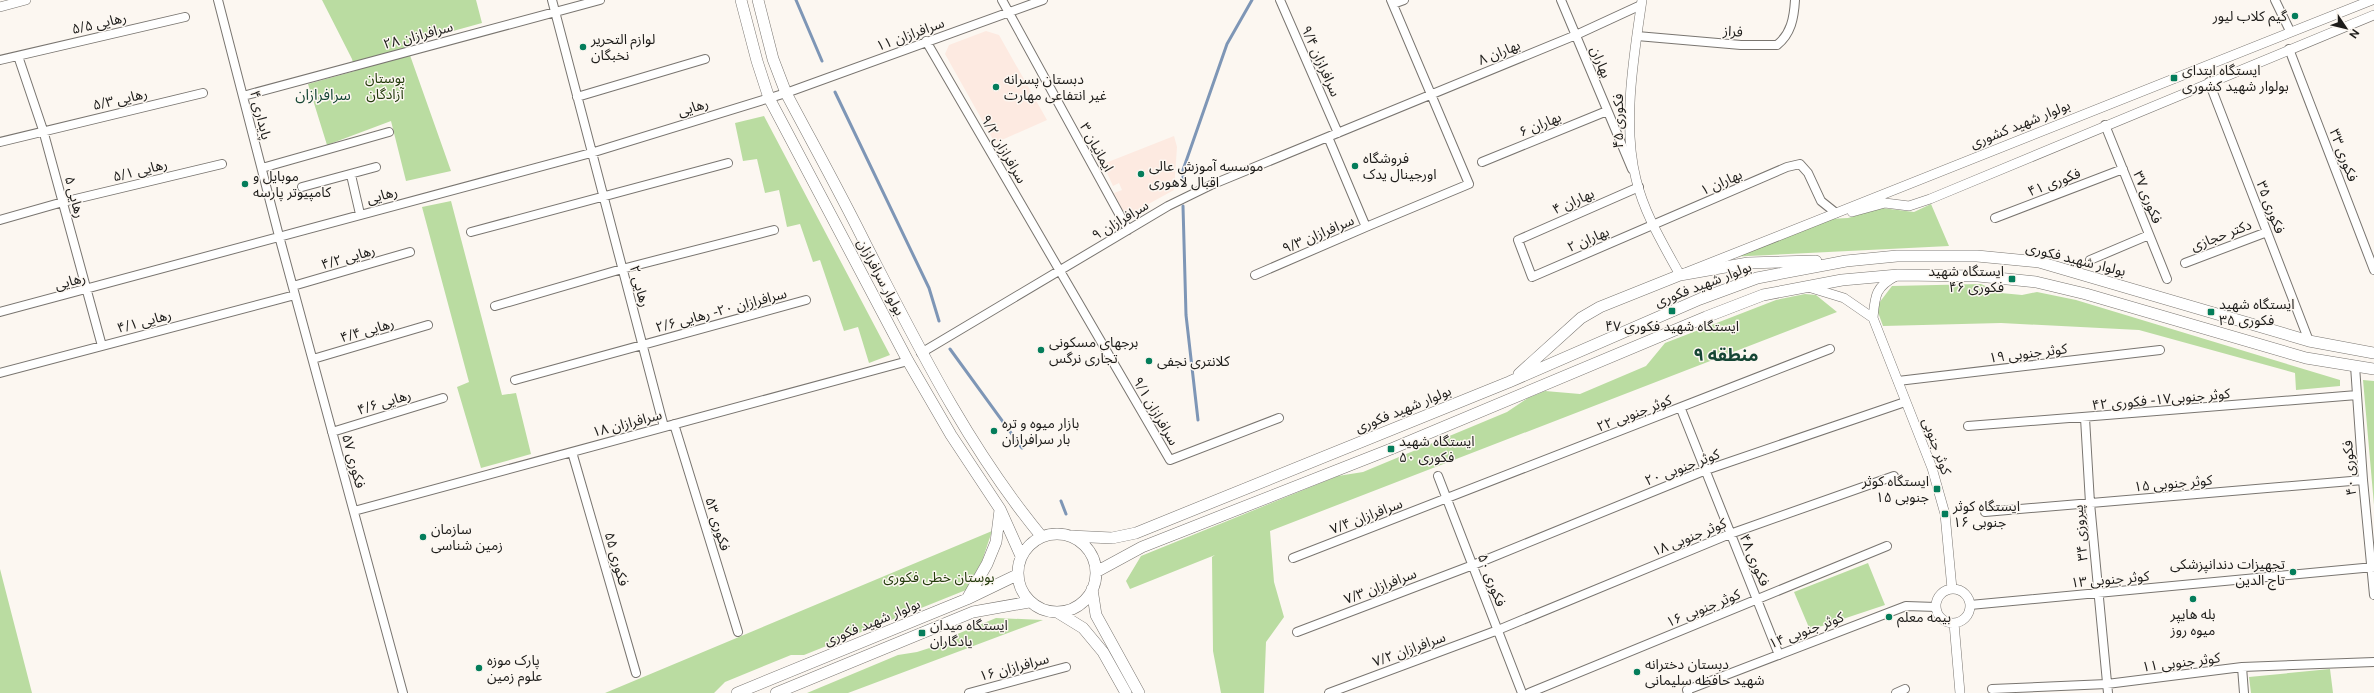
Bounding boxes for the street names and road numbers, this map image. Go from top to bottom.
street label: رهایی ۵/۵ [70,9,128,38]
street label: سرافرازان ۱۱ [874,14,947,55]
street label: سرافرازان ۲۸ [381,18,455,53]
street label: فراز [1721,22,1744,41]
street label: سرافرازان ۹/۴ [1297,23,1344,100]
street label: بهاران ۸ [1476,36,1523,69]
street label: بهاران [1587,44,1615,81]
street label: رهایی ۵/۳ [91,85,149,114]
street label: پایداری ۴ [245,89,275,142]
street label: فکوری ۴۵ [1610,93,1627,149]
street label: رهایی [676,95,711,120]
street label: بولوار شهید کشوری [1968,97,2073,152]
street label: بهاران ۶ [1517,108,1564,141]
street label: سرافرازان ۹/۲ [977,112,1030,187]
street label: ایمانیان ۳ [1076,120,1117,175]
street label: فکوری ۳۳ [2326,126,2361,184]
street label: رهایی ۵/۱ [111,156,169,185]
street label: فکوری ۴۱ [2025,165,2083,200]
street label: بهاران ۱ [1698,166,1745,199]
street label: فکوری ۳۷ [2129,168,2166,226]
street label: رهایی ۵ [61,174,88,220]
street label: فکوری ۳۵ [2253,178,2288,236]
street label: رهایی [365,183,399,208]
street label: بهاران ۴ [1550,185,1597,218]
street label: سرافرازان ۹ [1089,197,1152,244]
street label: سرافرازان ۹/۳ [1280,212,1357,257]
street label: دکتر حجازی [2188,216,2254,255]
street label: بهاران ۲ [1565,223,1612,256]
street label: بولوار سرافرازان [853,236,908,319]
street label: بولوار شهید فکوری [2024,239,2128,280]
street label: رهایی ۴/۲ [319,242,377,273]
street label: بولوار شهید فکوری [1652,258,1754,311]
street label: رهایی ۲ [626,263,653,309]
street label: رهایی [53,269,87,294]
street label: سرافرازان ۲۰ - رهایی ۲/۶ [654,285,789,336]
street label: رهایی ۴/۱ [115,306,173,337]
street label: رهایی ۴/۴ [338,315,396,346]
street label: کوثر جنوبی ۱۹ [1988,340,2068,367]
street label: سرافرازان ۹/۱ [1129,374,1182,449]
street label: بولوار شهید فکوری [1353,382,1454,437]
street label: کوثر جنوبی۱۷ - فکوری ۴۲ [2091,385,2231,414]
street label: رهایی ۴/۶ [355,386,413,419]
street label: کوثر جنوبی ۲۲ [1594,391,1674,435]
street label: سرافرازان ۱۸ [590,406,664,441]
street label: کوثر جنوبی [1918,415,1955,477]
street label: فکوری ۵۷ [338,432,369,490]
street label: فکوری ۴۰ [2339,440,2360,496]
street label: کوثر جنوبی ۲۰ [1642,445,1722,489]
street label: کوثر جنوبی ۱۵ [2133,472,2213,495]
street label: فکوری ۵۳ [701,495,734,553]
street label: سرافرازان ۷/۴ [1327,495,1405,538]
street label: پیروزی ۳۴ [2070,504,2093,562]
street label: کوثر جنوبی ۱۸ [1650,515,1729,560]
street label: فکوری ۵۵ [601,530,632,588]
street label: فکوری ۴۸ [1736,531,1773,589]
street label: فکوری ۵۰ [1474,551,1509,609]
street label: سرافرازان ۷/۳ [1341,565,1419,608]
street label: کوثر جنوبی ۱۳ [2070,568,2150,591]
street label: کوثر جنوبی ۱۶ [1664,586,1743,631]
street label: بولوار شهید فکوری [822,595,923,650]
street label: کوثر جنوبی ۱۴ [1766,608,1846,652]
street label: سرافرازان ۷/۲ [1370,628,1448,671]
street label: کوثر جنوبی ۱۱ [2141,649,2221,676]
street label: سرافرازان ۱۶ [977,650,1051,685]

